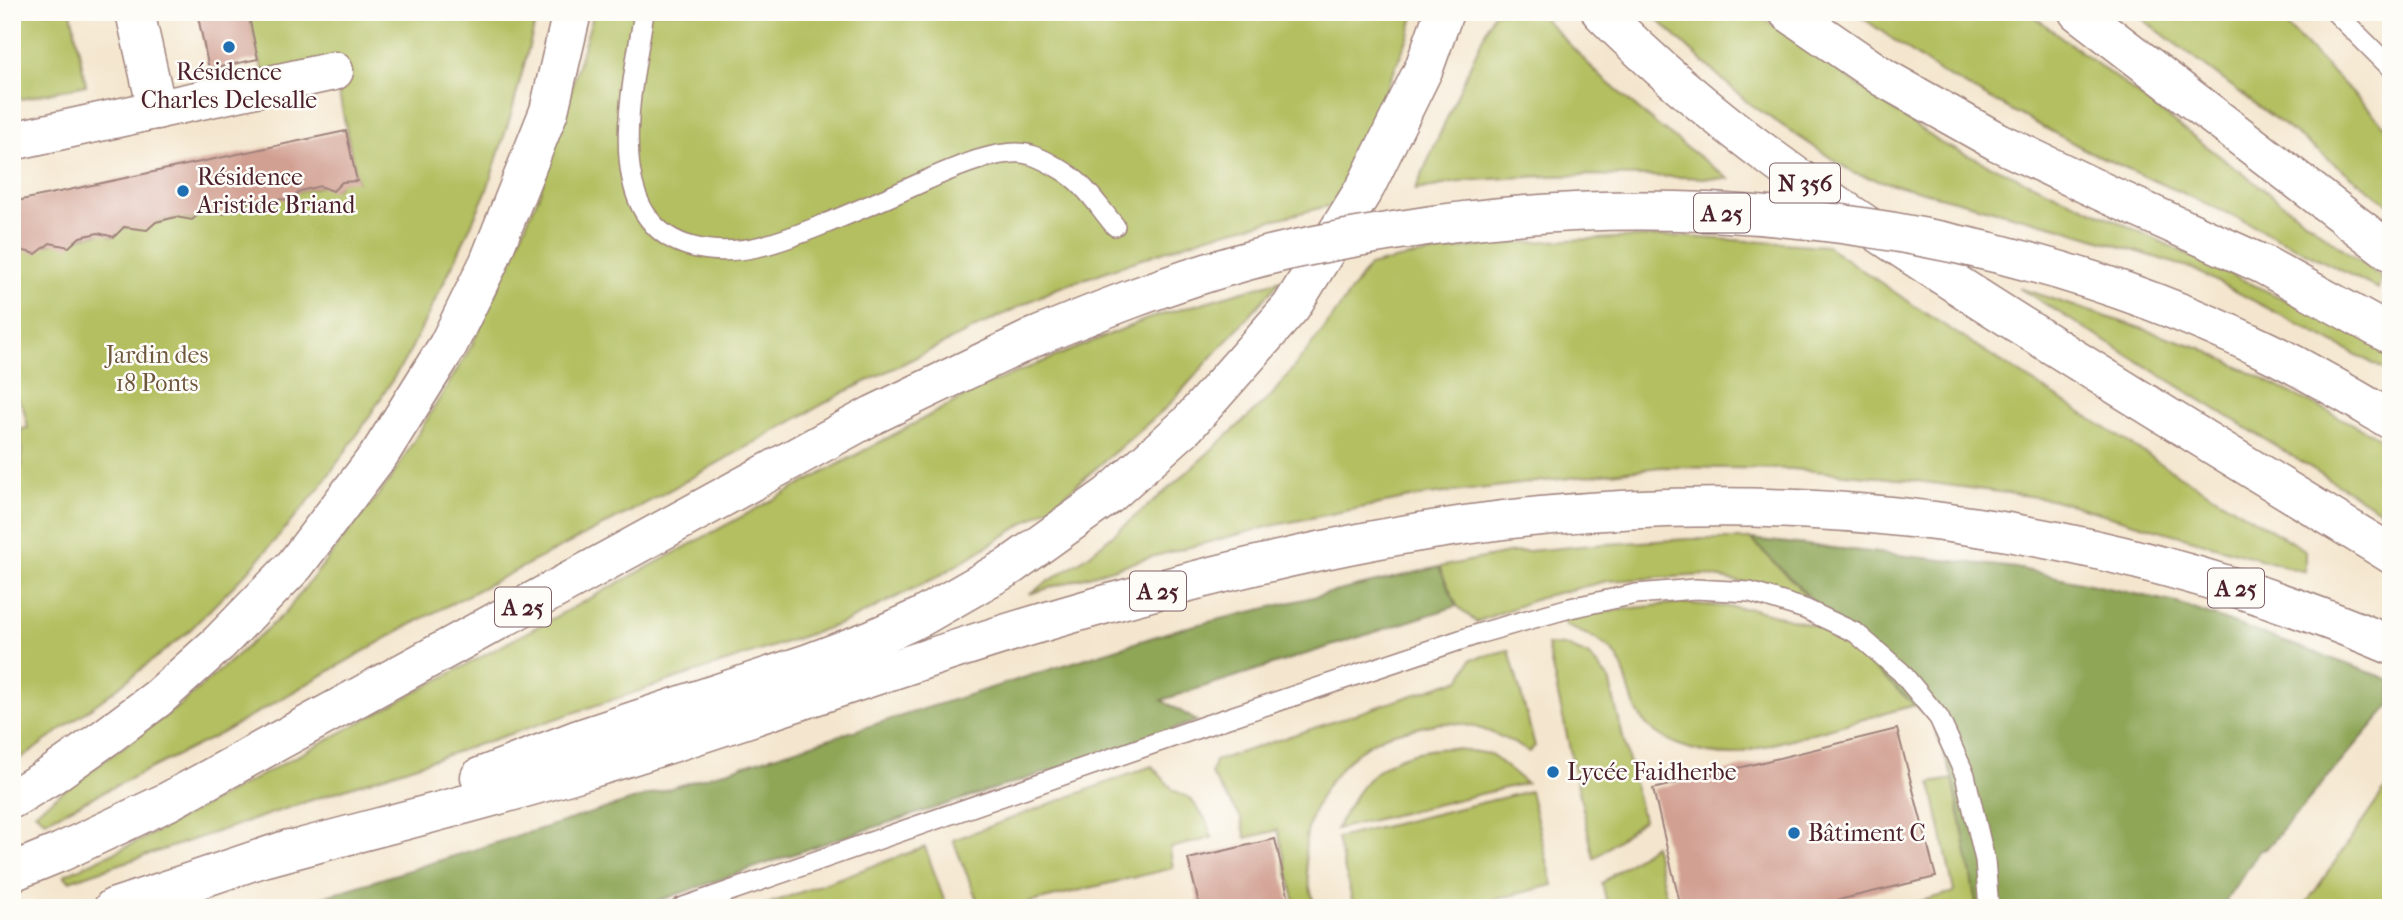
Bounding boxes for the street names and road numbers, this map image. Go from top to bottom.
road number: N 356 [1770,164,1840,202]
road number: A 25 [1694,194,1750,232]
road number: A 25 [2208,568,2264,608]
road number: A 25 [1130,572,1186,610]
road number: A 25 [495,587,551,626]

